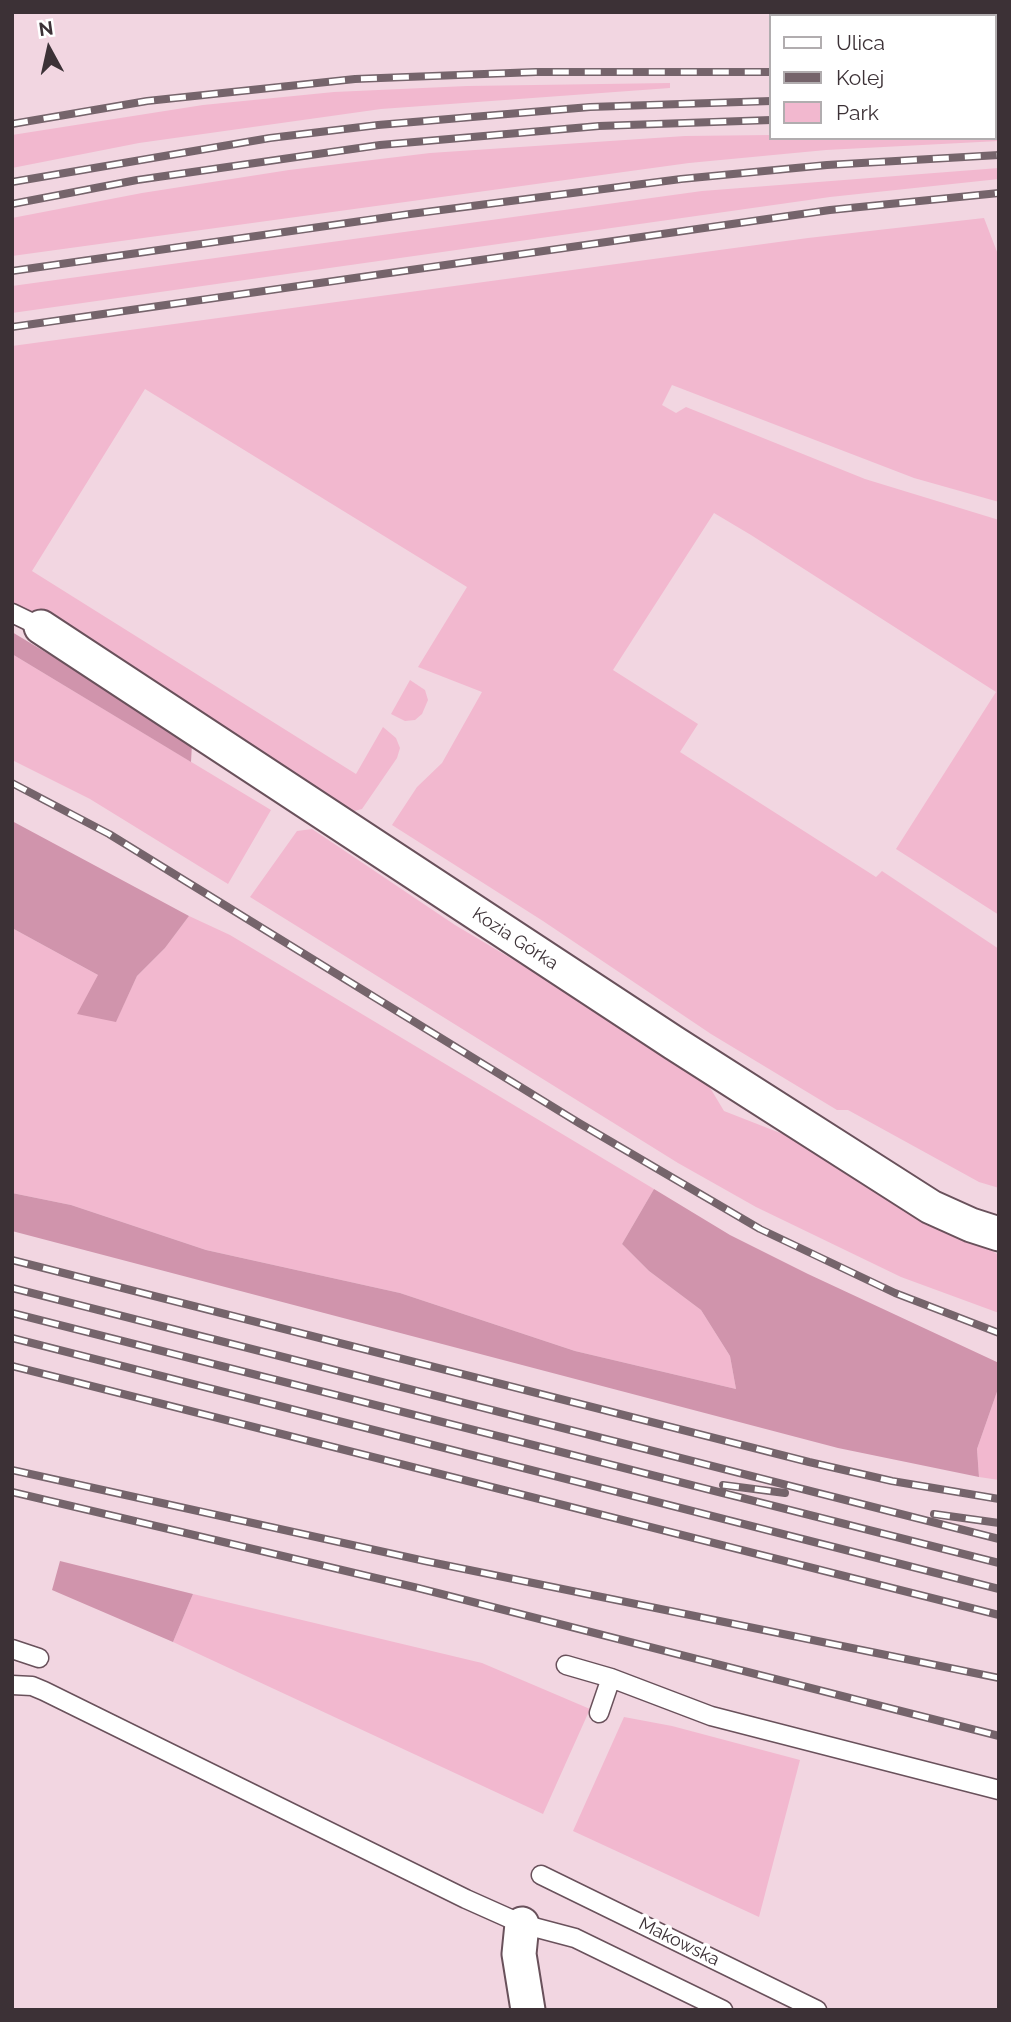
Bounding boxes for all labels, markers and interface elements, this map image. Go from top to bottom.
north arrow [14,14,84,84]
legend [769,14,997,140]
text: N [37,16,55,40]
text: Ulica [836,30,885,55]
text: Kolej [836,65,884,90]
text: Park [836,100,879,125]
street label: Kozia Górka [468,903,562,975]
street label: Makowska [635,1913,723,1971]

